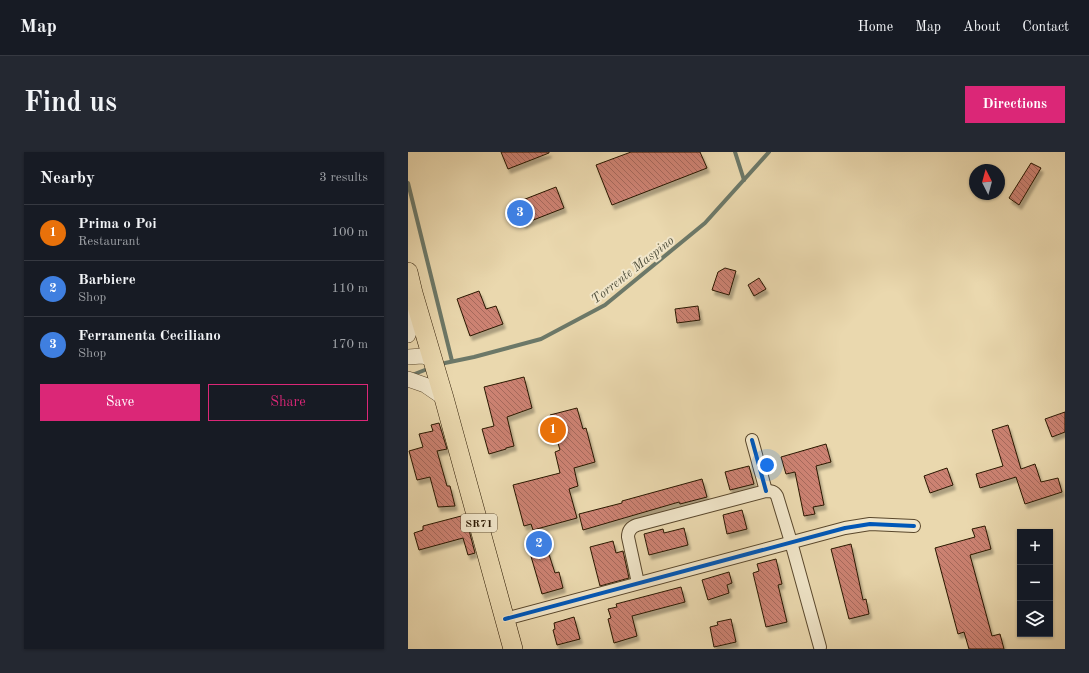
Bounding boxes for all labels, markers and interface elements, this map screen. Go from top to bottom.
text: Map [20,18,57,37]
text: Home [858,20,893,34]
text: Map [915,20,941,34]
text: About [963,20,1000,34]
text: Contact [1022,20,1069,34]
button: Directions [965,86,1065,123]
text: Find us [24,90,117,118]
north arrow [969,164,1005,200]
text: Nearby [40,170,95,187]
text: 3 results [319,171,368,184]
pin: 3 [507,198,533,228]
text: Prima o Poi [78,217,157,232]
text: 1 [49,226,57,239]
text: 100 m [331,226,368,239]
water label: Torrente Maspino [589,234,677,306]
text: Restaurant [78,235,140,248]
text: Barbiere [78,273,136,288]
text: 2 [49,282,57,295]
text: 110 m [331,282,368,295]
text: Shop [78,291,106,304]
text: Ferramenta Ceciliano [78,329,221,344]
text: 3 [49,338,57,351]
text: 170 m [331,338,368,351]
text: Shop [78,347,106,360]
button: Save [40,384,200,421]
button: Share [208,384,368,421]
pin: 1 [540,415,566,445]
your location [757,455,777,475]
road number: SR71 [461,514,497,532]
pin: 2 [526,529,552,559]
map controls [1017,529,1053,637]
button: + [1017,529,1053,565]
button: − [1017,565,1053,601]
button: layers [1017,601,1053,637]

